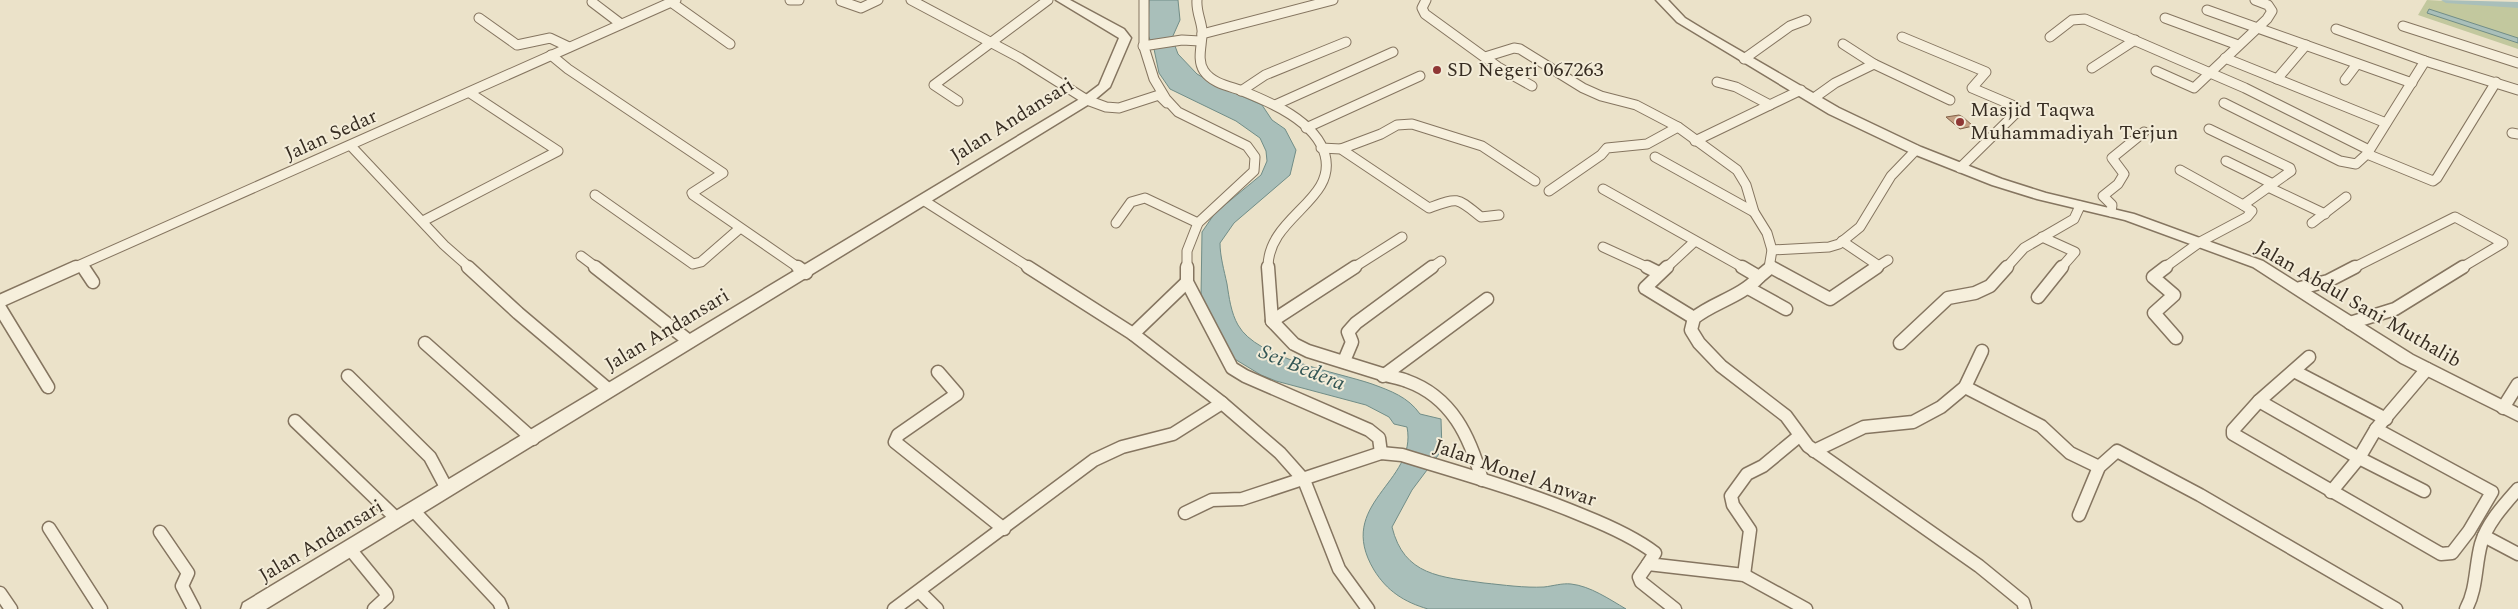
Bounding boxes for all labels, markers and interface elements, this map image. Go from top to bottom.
place label: SD Negeri 067263 [1447,55,1603,85]
marker: SD Negeri 067263 [1431,64,1443,76]
street label: Jalan Andansari [944,70,1080,170]
place label: Masjid Taqwa Muhammadiyah Terjun [1970,95,2178,148]
street label: Jalan Sedar [280,101,382,169]
marker: Masjid Taqwa Muhammadiyah Terjun [1954,116,1966,128]
street label: Jalan Abdul Sani Muthalib [2249,233,2467,375]
street label: Jalan Andansari [599,281,735,379]
water label: Sei Bedera [1254,336,1350,400]
street label: Jalan Monel Anwar [1429,431,1601,515]
street label: Jalan Andansari [253,492,389,590]

